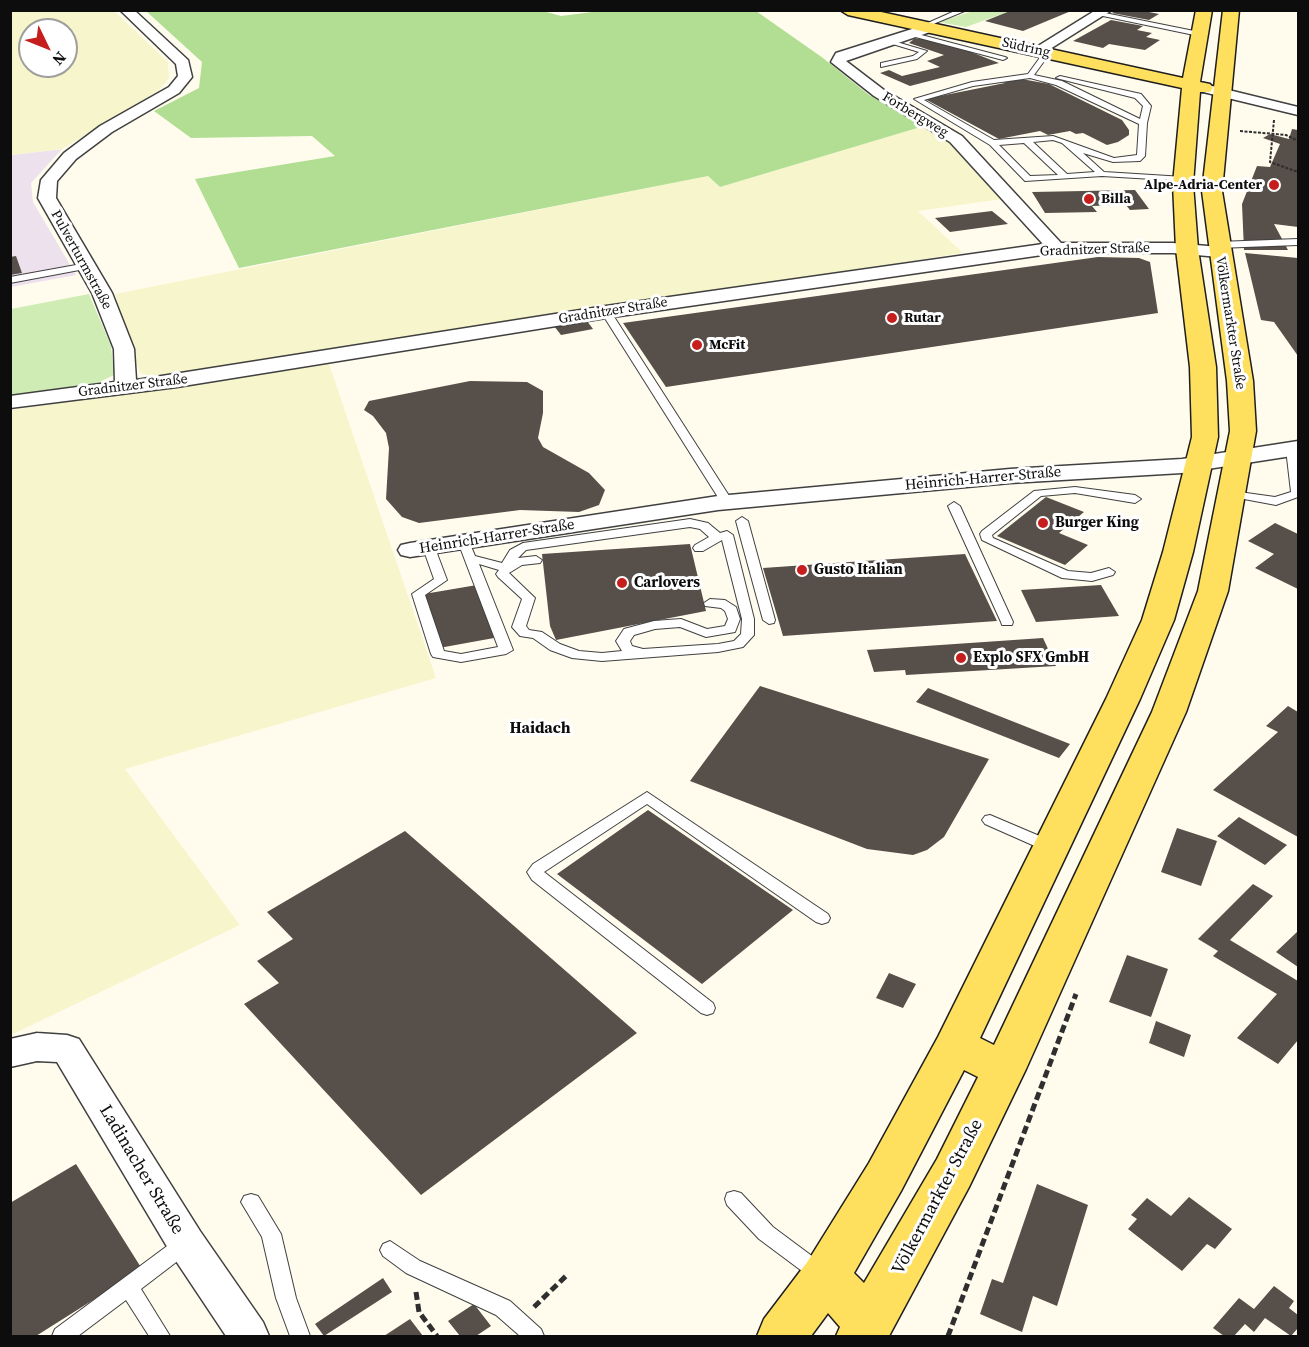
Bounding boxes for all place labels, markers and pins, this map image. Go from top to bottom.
place label: Alpe-Adria-Center [1144,177,1262,193]
marker: Alpe-Adria-Center [1267,178,1281,192]
place label: Billa [1101,191,1131,207]
marker: Billa [1082,192,1096,206]
place label: Rutar [904,310,941,326]
marker: Rutar [885,311,899,325]
place label: McFit [709,337,745,353]
marker: McFit [690,338,704,352]
place label: Burger King [1055,514,1139,532]
marker: Burger King [1036,516,1050,530]
place label: Gusto Italian [814,561,903,579]
marker: Gusto Italian [795,563,809,577]
place label: Carlovers [634,574,700,592]
marker: Carlovers [615,576,629,590]
place label: Explo SFX GmbH [973,649,1089,667]
marker: Explo SFX GmbH [954,651,968,665]

